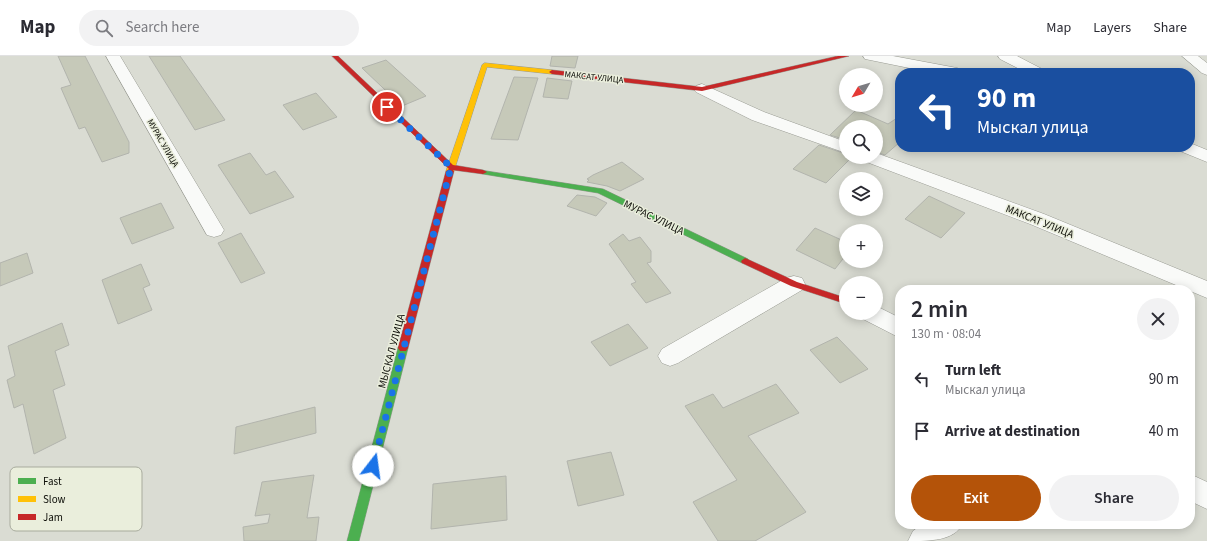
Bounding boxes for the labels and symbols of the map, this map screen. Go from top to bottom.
street label: МАКСАТ УЛИЦА [564,68,624,87]
north arrow [839,68,883,112]
pin [370,90,404,124]
street label: МУРАС УЛИЦА [143,117,182,170]
street label: МУРАС УЛИЦА [621,196,687,239]
street label: МАКСАТ УЛИЦА [1004,201,1076,242]
street label: МЫСКАЛ УЛИЦА [374,312,409,390]
position arrow [352,445,394,487]
legend [10,467,142,531]
text: Fast [43,474,62,489]
text: Slow [43,492,66,507]
text: Jam [43,510,63,525]

